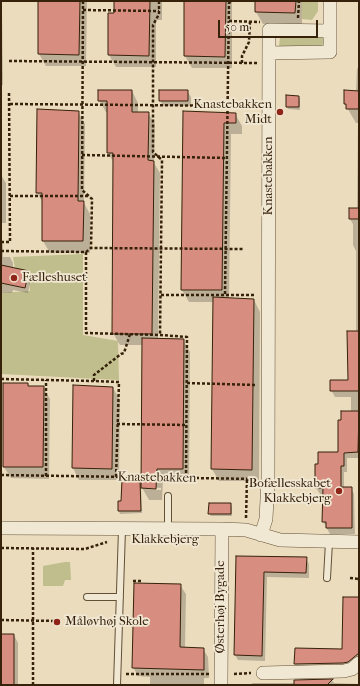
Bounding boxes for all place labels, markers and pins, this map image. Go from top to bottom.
place label: Knastebakken Midt [193,97,272,128]
marker: Knastebakken Midt [275,107,285,117]
place label: Fælleshuset [22,270,87,286]
marker: Fælleshuset [9,273,19,283]
place label: Bofællesskabet Klakkebjerg [249,476,331,507]
marker: Bofællesskabet Klakkebjerg [334,486,344,496]
place label: Måløvhøj Skole [65,614,149,630]
marker: Måløvhøj Skole [52,617,62,627]

